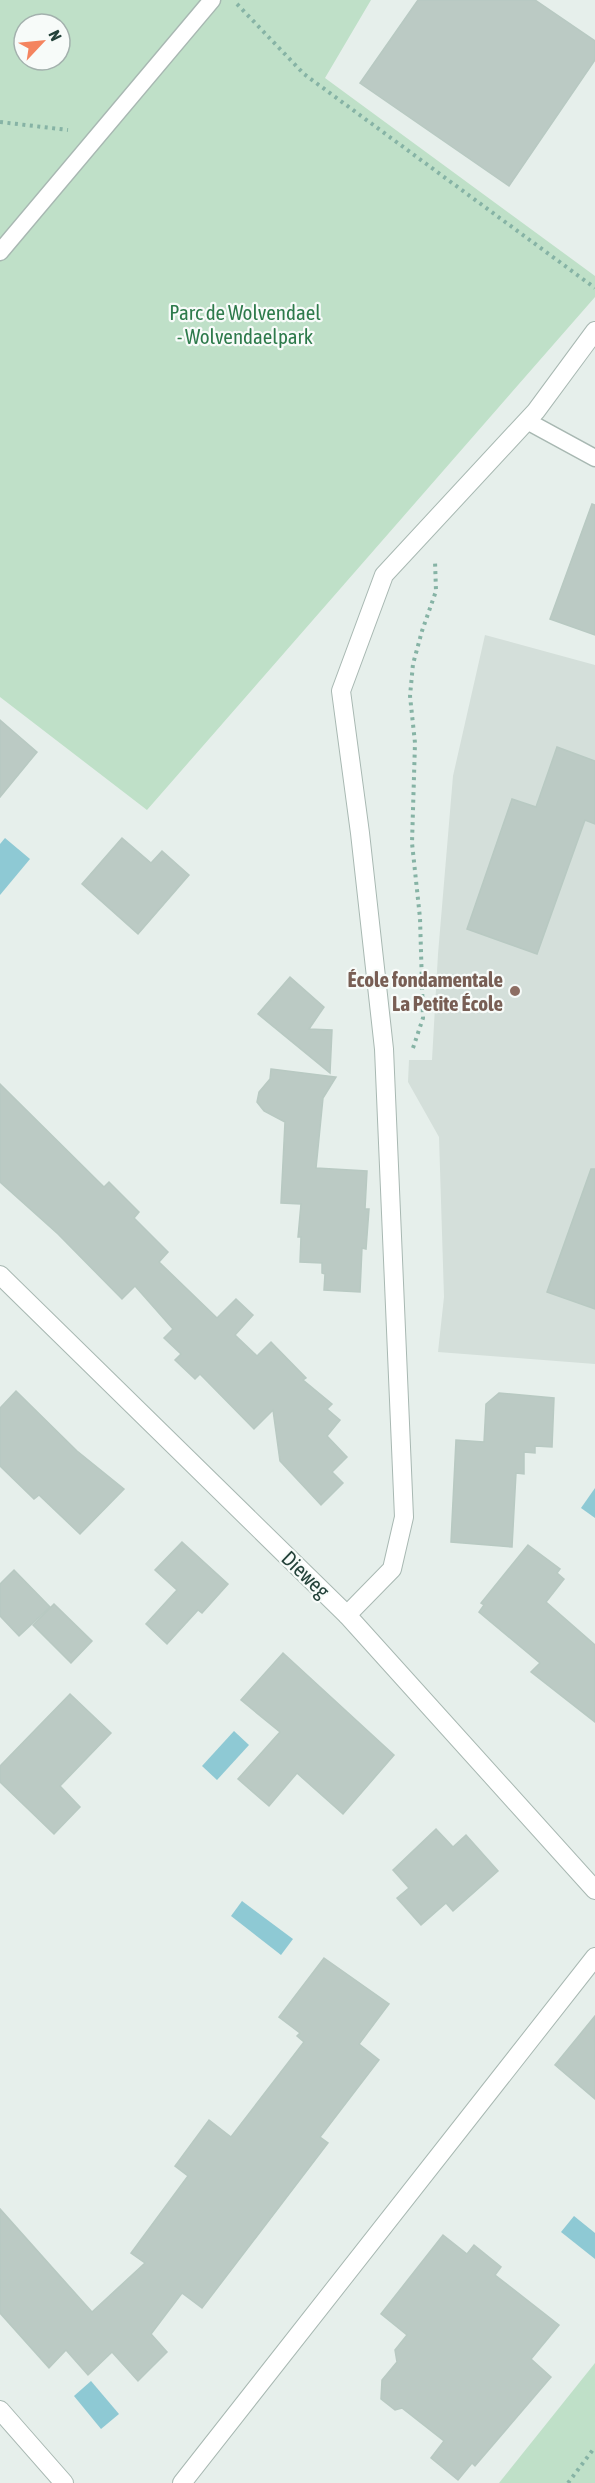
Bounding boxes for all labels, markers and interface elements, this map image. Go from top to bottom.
north arrow [12,12,72,72]
text: N [45,27,66,44]
park label: Parc de Wolvendael - Wolvendaelpark [169,300,321,348]
place label: École fondamentale La Petite École [348,967,503,1015]
marker: École fondamentale La Petite École [508,984,522,998]
street label: Dieweg [277,1546,335,1602]

